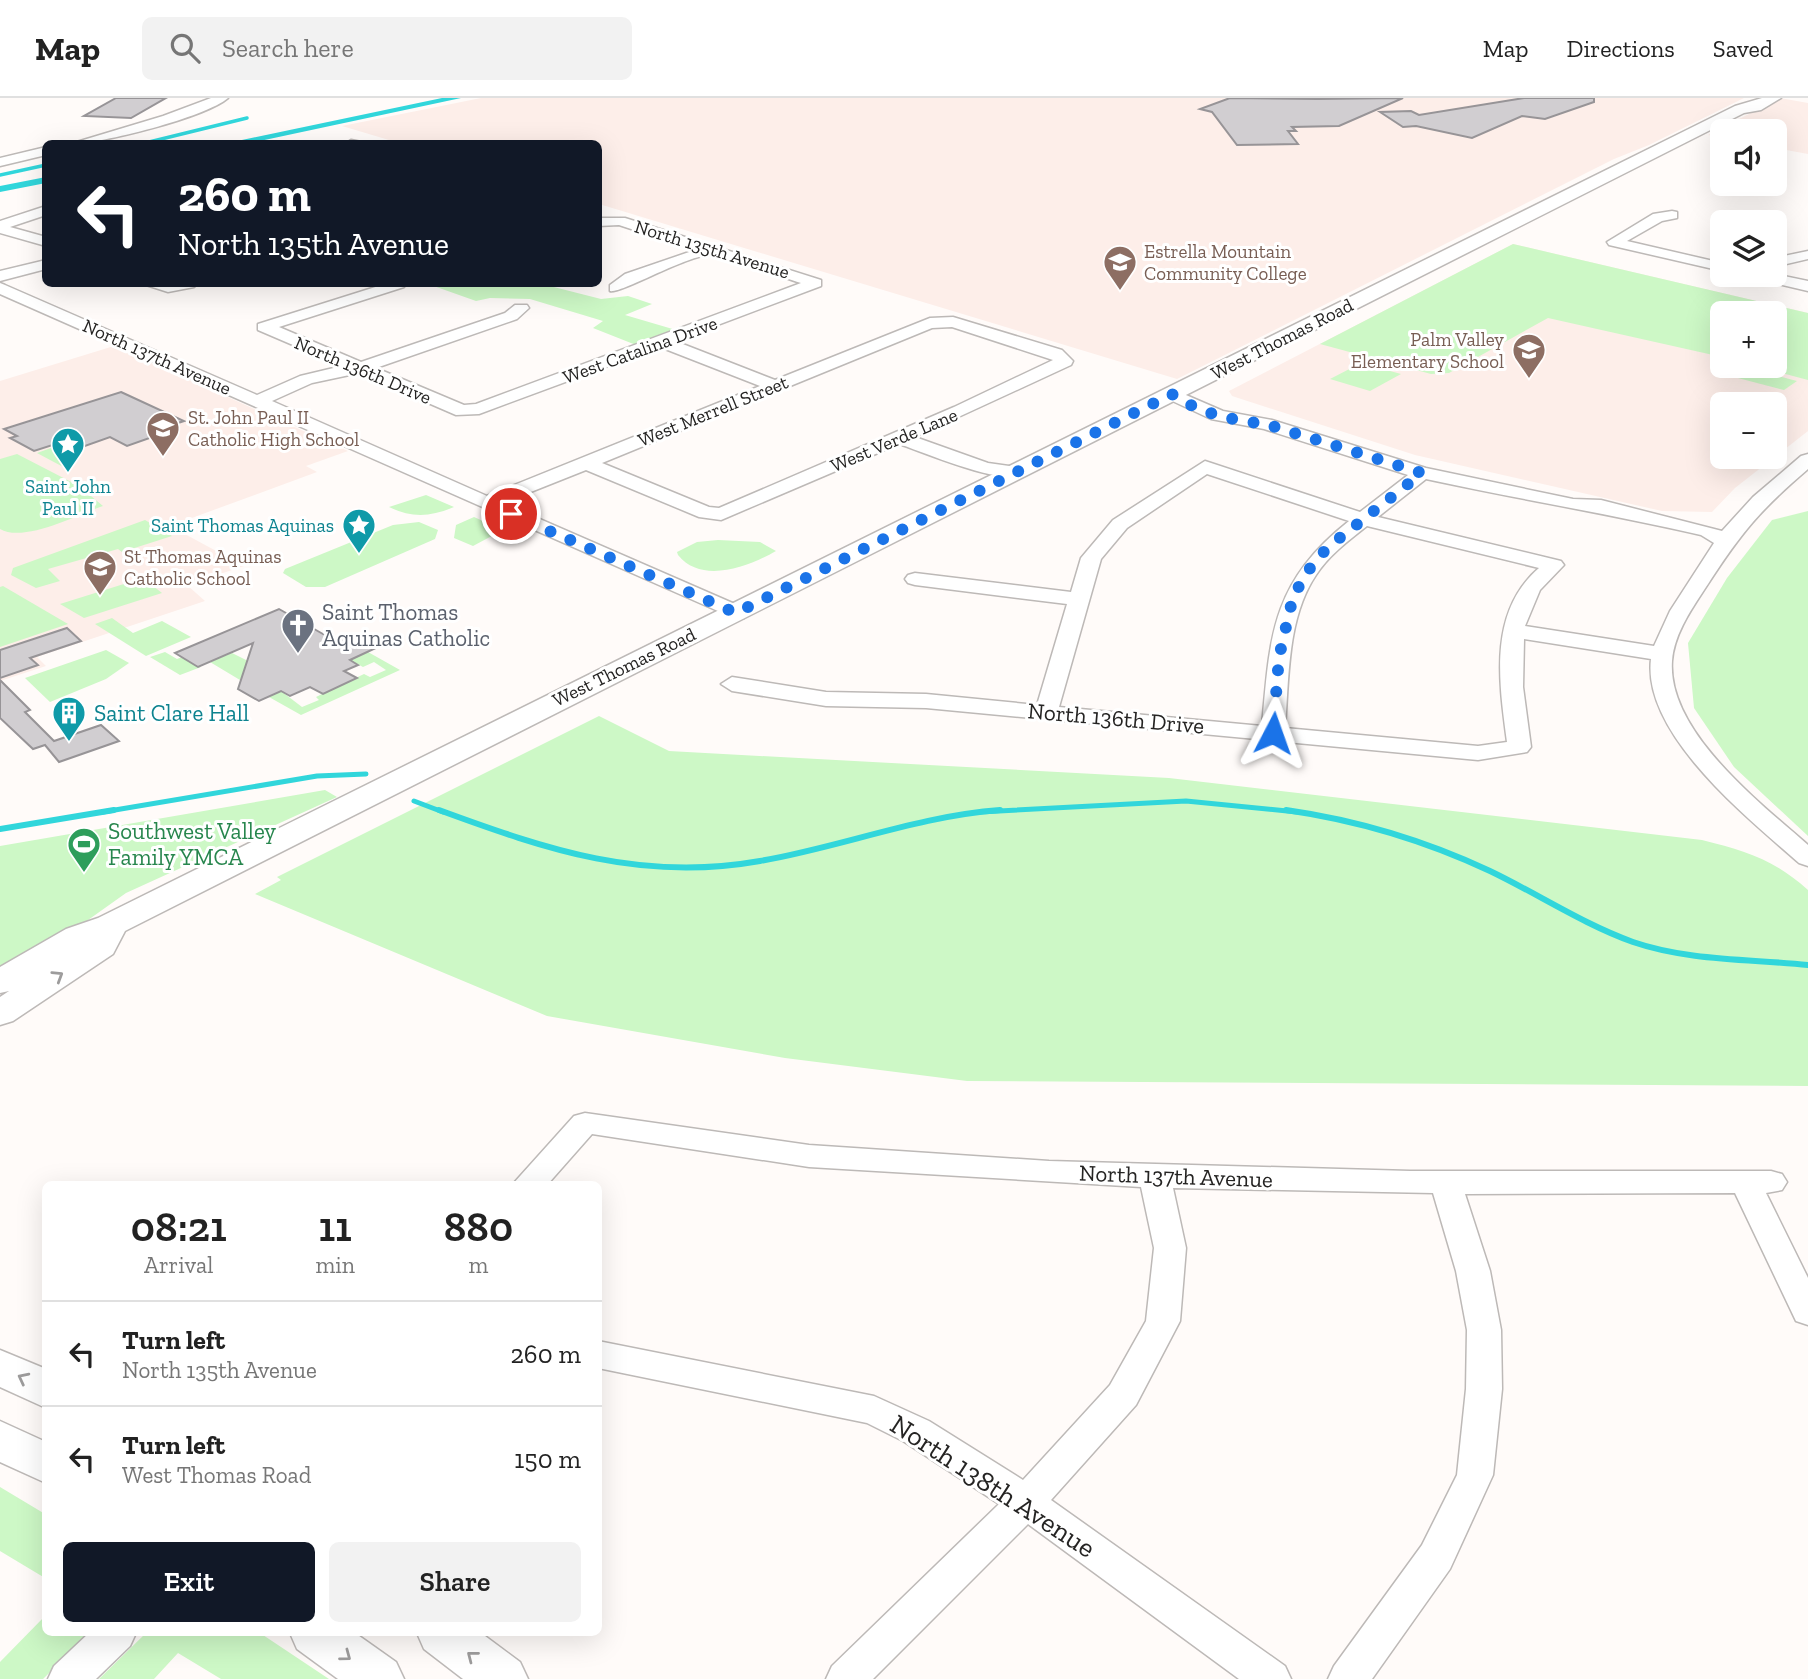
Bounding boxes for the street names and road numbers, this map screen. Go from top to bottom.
street label: North 135th Avenue [632,214,792,284]
street label: West Thomas Road [1207,293,1357,385]
street label: West Catalina Drive [560,311,720,389]
street label: North 137th Avenue [79,314,235,400]
street label: North 136th Drive [291,331,435,409]
street label: West Merrell Street [634,370,792,452]
street label: West Verde Lane [827,403,961,477]
street label: West Thomas Road [549,622,700,712]
street label: North 136th Drive [1027,696,1205,740]
street label: North 137th Avenue [1079,1159,1273,1193]
street label: North 138th Avenue [884,1407,1102,1565]

